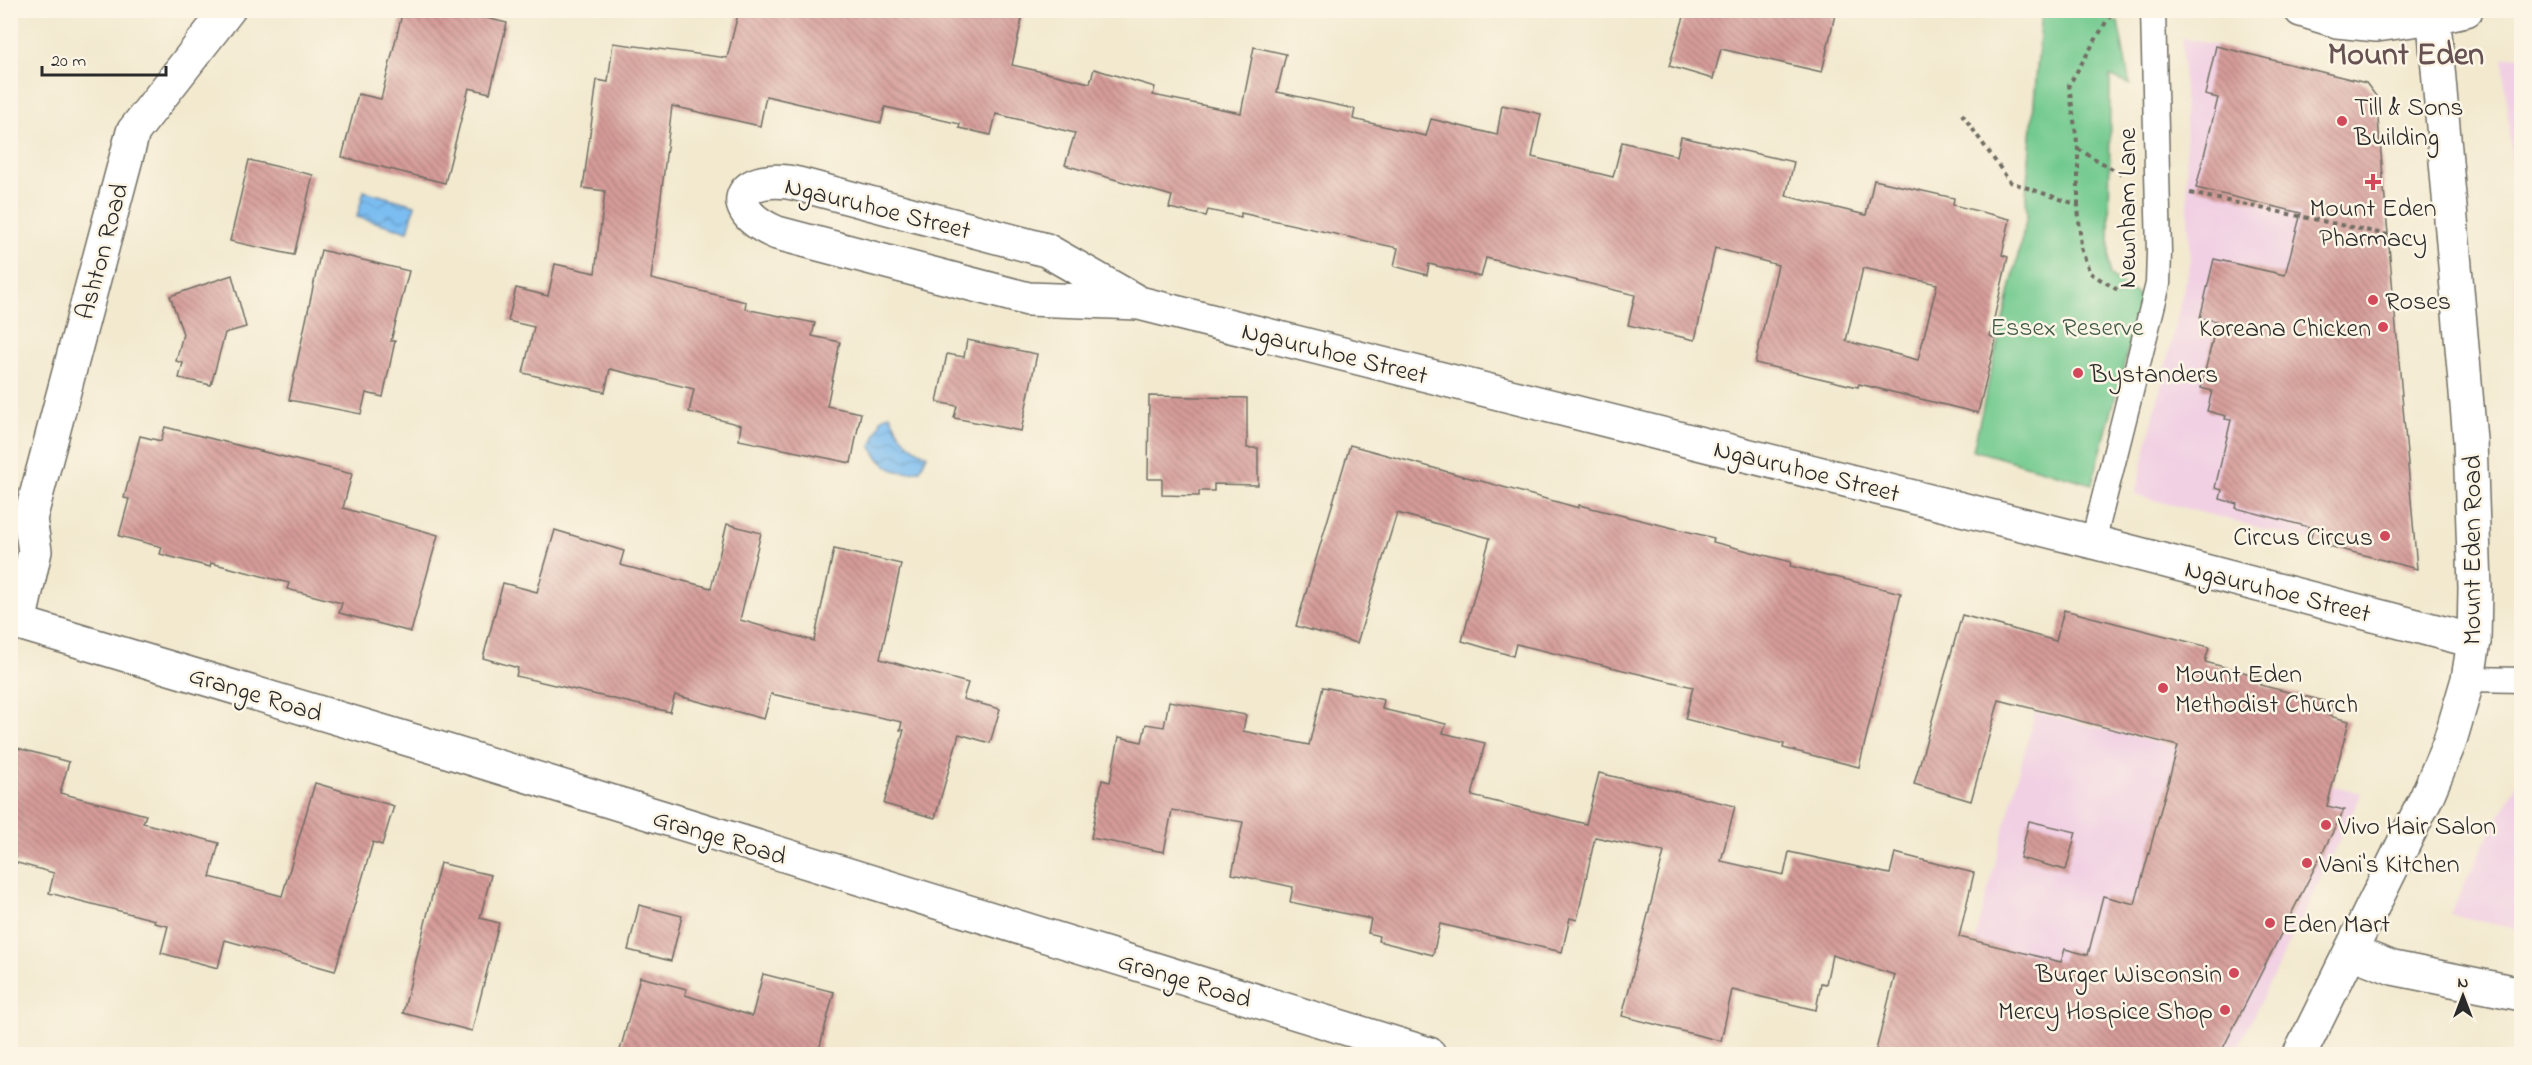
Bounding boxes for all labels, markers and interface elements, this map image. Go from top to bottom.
district label: Mount Eden [2328,33,2484,80]
scale bar [42,39,166,77]
text: 20 m [51,49,86,75]
place label: Till & Sons Building [2353,90,2463,158]
marker: Till & Sons Building [2335,114,2349,128]
street label: Newnham Lane [2110,128,2148,288]
street label: Ngauruhoe Street [780,168,975,251]
marker: Mount Eden Pharmacy [2366,175,2380,189]
street label: Ashton Road [67,179,140,324]
place label: Mount Eden Pharmacy [2310,191,2436,259]
place label: Roses [2385,284,2451,322]
marker: Roses [2366,293,2380,307]
park label: Essex Reserve [1990,310,2144,348]
place label: Koreana Chicken [2199,311,2371,349]
street label: Ngauruhoe Street [1237,313,1432,396]
marker: Koreana Chicken [2376,320,2390,334]
place label: Bystanders [2089,357,2218,395]
marker: Bystanders [2071,366,2085,380]
street label: Ngauruhoe Street [1709,431,1904,514]
street label: Mount Eden Road [2455,455,2493,645]
place label: Circus Circus [2233,520,2373,558]
marker: Circus Circus [2378,529,2392,543]
street label: Ngauruhoe Street [2180,551,2375,634]
place label: Mount Eden Methodist Church [2175,657,2358,725]
street label: Grange Road [184,658,327,734]
marker: Mount Eden Methodist Church [2156,681,2170,695]
street label: Grange Road [648,801,791,877]
place label: Vivo Hair Salon [2337,809,2496,847]
marker: Vivo Hair Salon [2319,818,2333,832]
place label: Vani's Kitchen [2318,847,2460,885]
marker: Vani's Kitchen [2300,856,2314,870]
place label: Eden Mart [2282,907,2390,945]
marker: Eden Mart [2263,916,2277,930]
street label: Grange Road [1113,944,1256,1020]
place label: Burger Wisconsin [2035,957,2222,995]
marker: Burger Wisconsin [2227,966,2241,980]
north arrow [2433,966,2493,1026]
text: N [2458,971,2469,995]
place label: Mercy Hospice Shop [1998,994,2213,1032]
marker: Mercy Hospice Shop [2218,1003,2232,1017]

